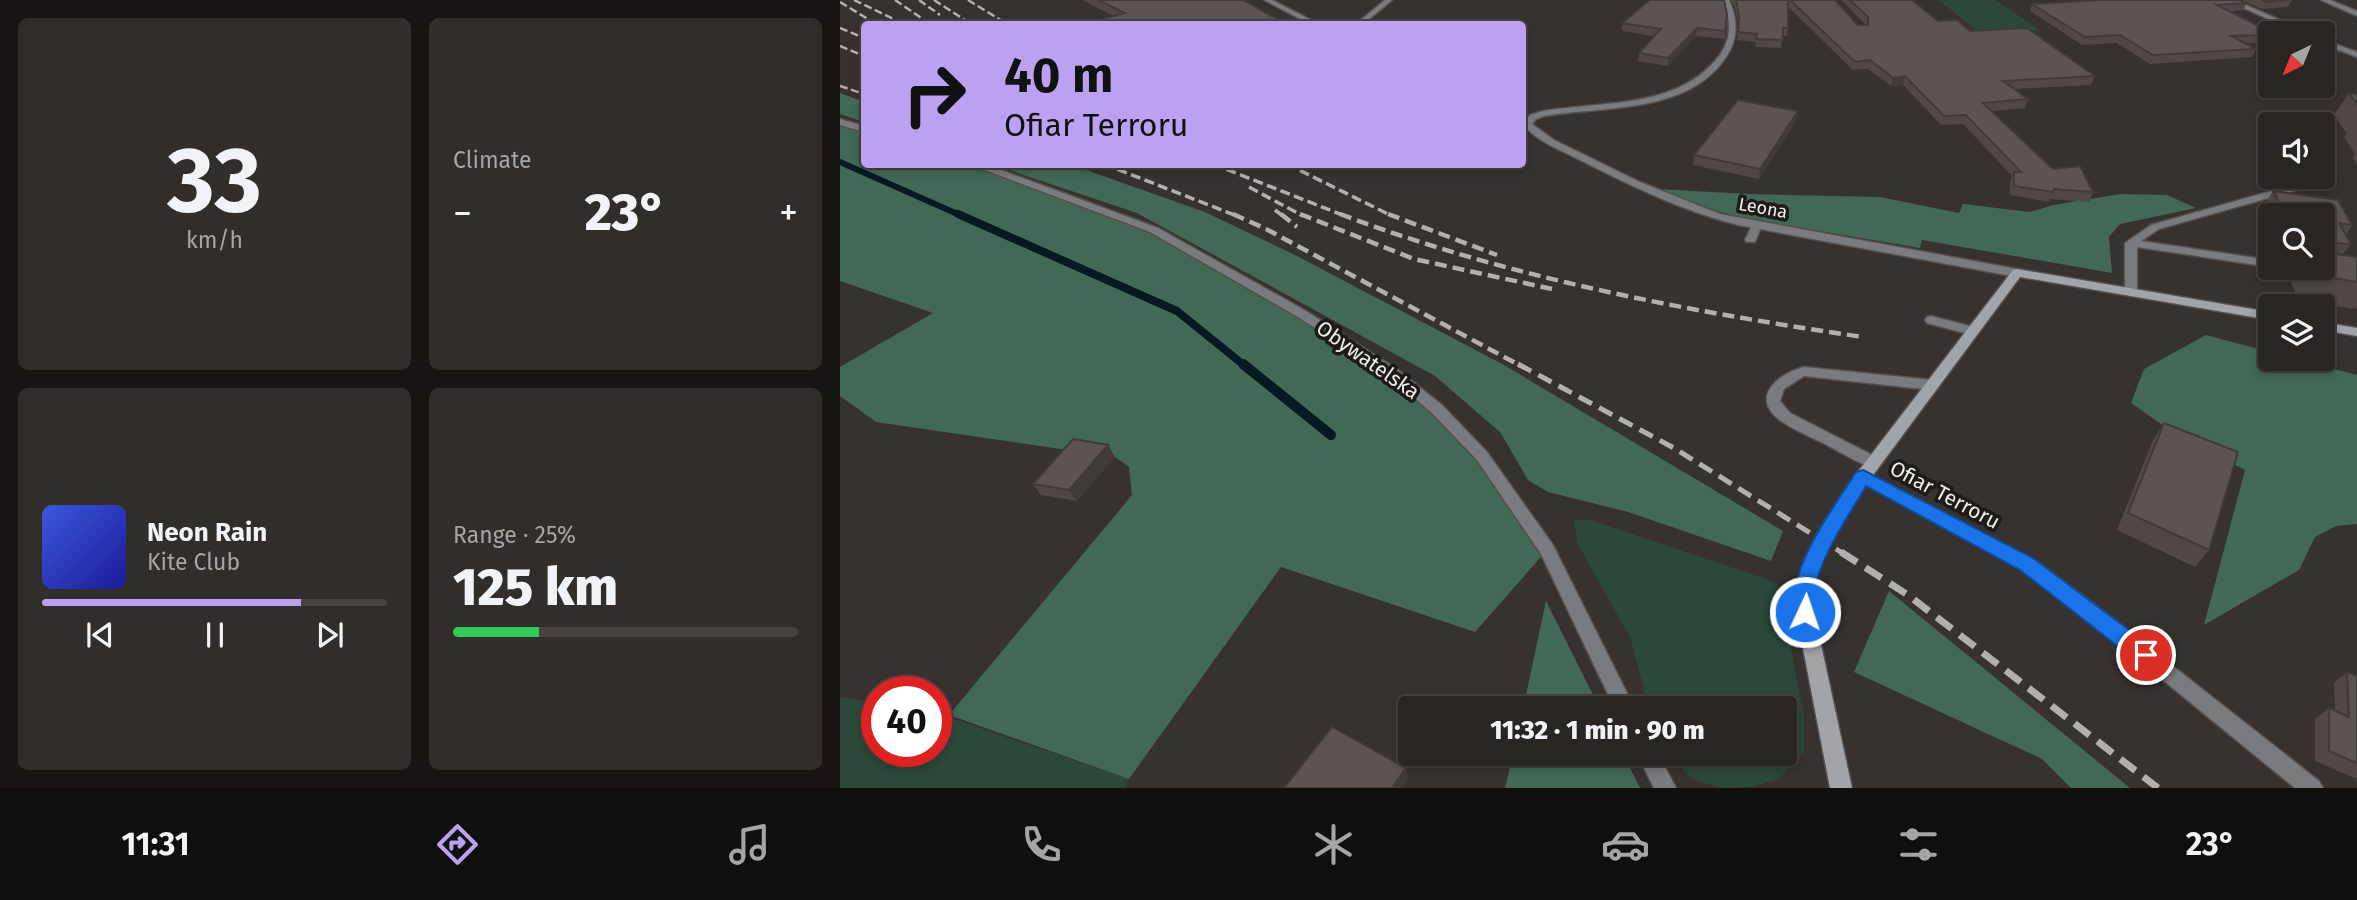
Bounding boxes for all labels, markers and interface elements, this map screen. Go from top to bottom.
north arrow [2258,21,2334,98]
map controls [2258,21,2335,371]
text: 40 m [1004,46,1113,105]
icon: right [889,49,980,140]
text: Ofiar Terroru [1004,106,1188,144]
button: sound [2258,112,2335,189]
text: 33 [167,126,262,235]
text: Climate [453,146,532,174]
text: 23° [585,181,666,244]
text: − [453,190,472,236]
text: + [779,190,798,236]
street label: Leona [1737,193,1789,223]
button: search [2258,203,2335,280]
text: km/h [186,226,243,254]
button: layers [2258,294,2335,371]
street label: Obywatelska [1311,315,1425,405]
street label: Ofiar Terroru [1885,455,2005,535]
text: Neon Rain [147,517,267,548]
text: Range · 25% [453,521,576,549]
text: Kite Club [147,548,240,576]
text: 125 km [453,556,618,619]
position arrow [1768,575,1842,649]
icon: previous [81,616,119,654]
icon: pause [196,616,234,654]
icon: next [311,616,349,654]
pin [2116,625,2176,685]
icon: arrive [2127,636,2165,674]
speed limit sign: 40 [861,676,952,767]
text: 11:32 · 1 min · 90 m [1490,715,1705,746]
icon: directions [433,820,482,869]
icon: music [725,820,774,869]
icon: phone [1017,820,1066,869]
icon: climate [1309,820,1358,869]
icon: car [1601,820,1650,869]
icon: filters [1894,820,1943,869]
text: 11:31 [122,825,190,863]
text: 23° [2186,825,2235,863]

